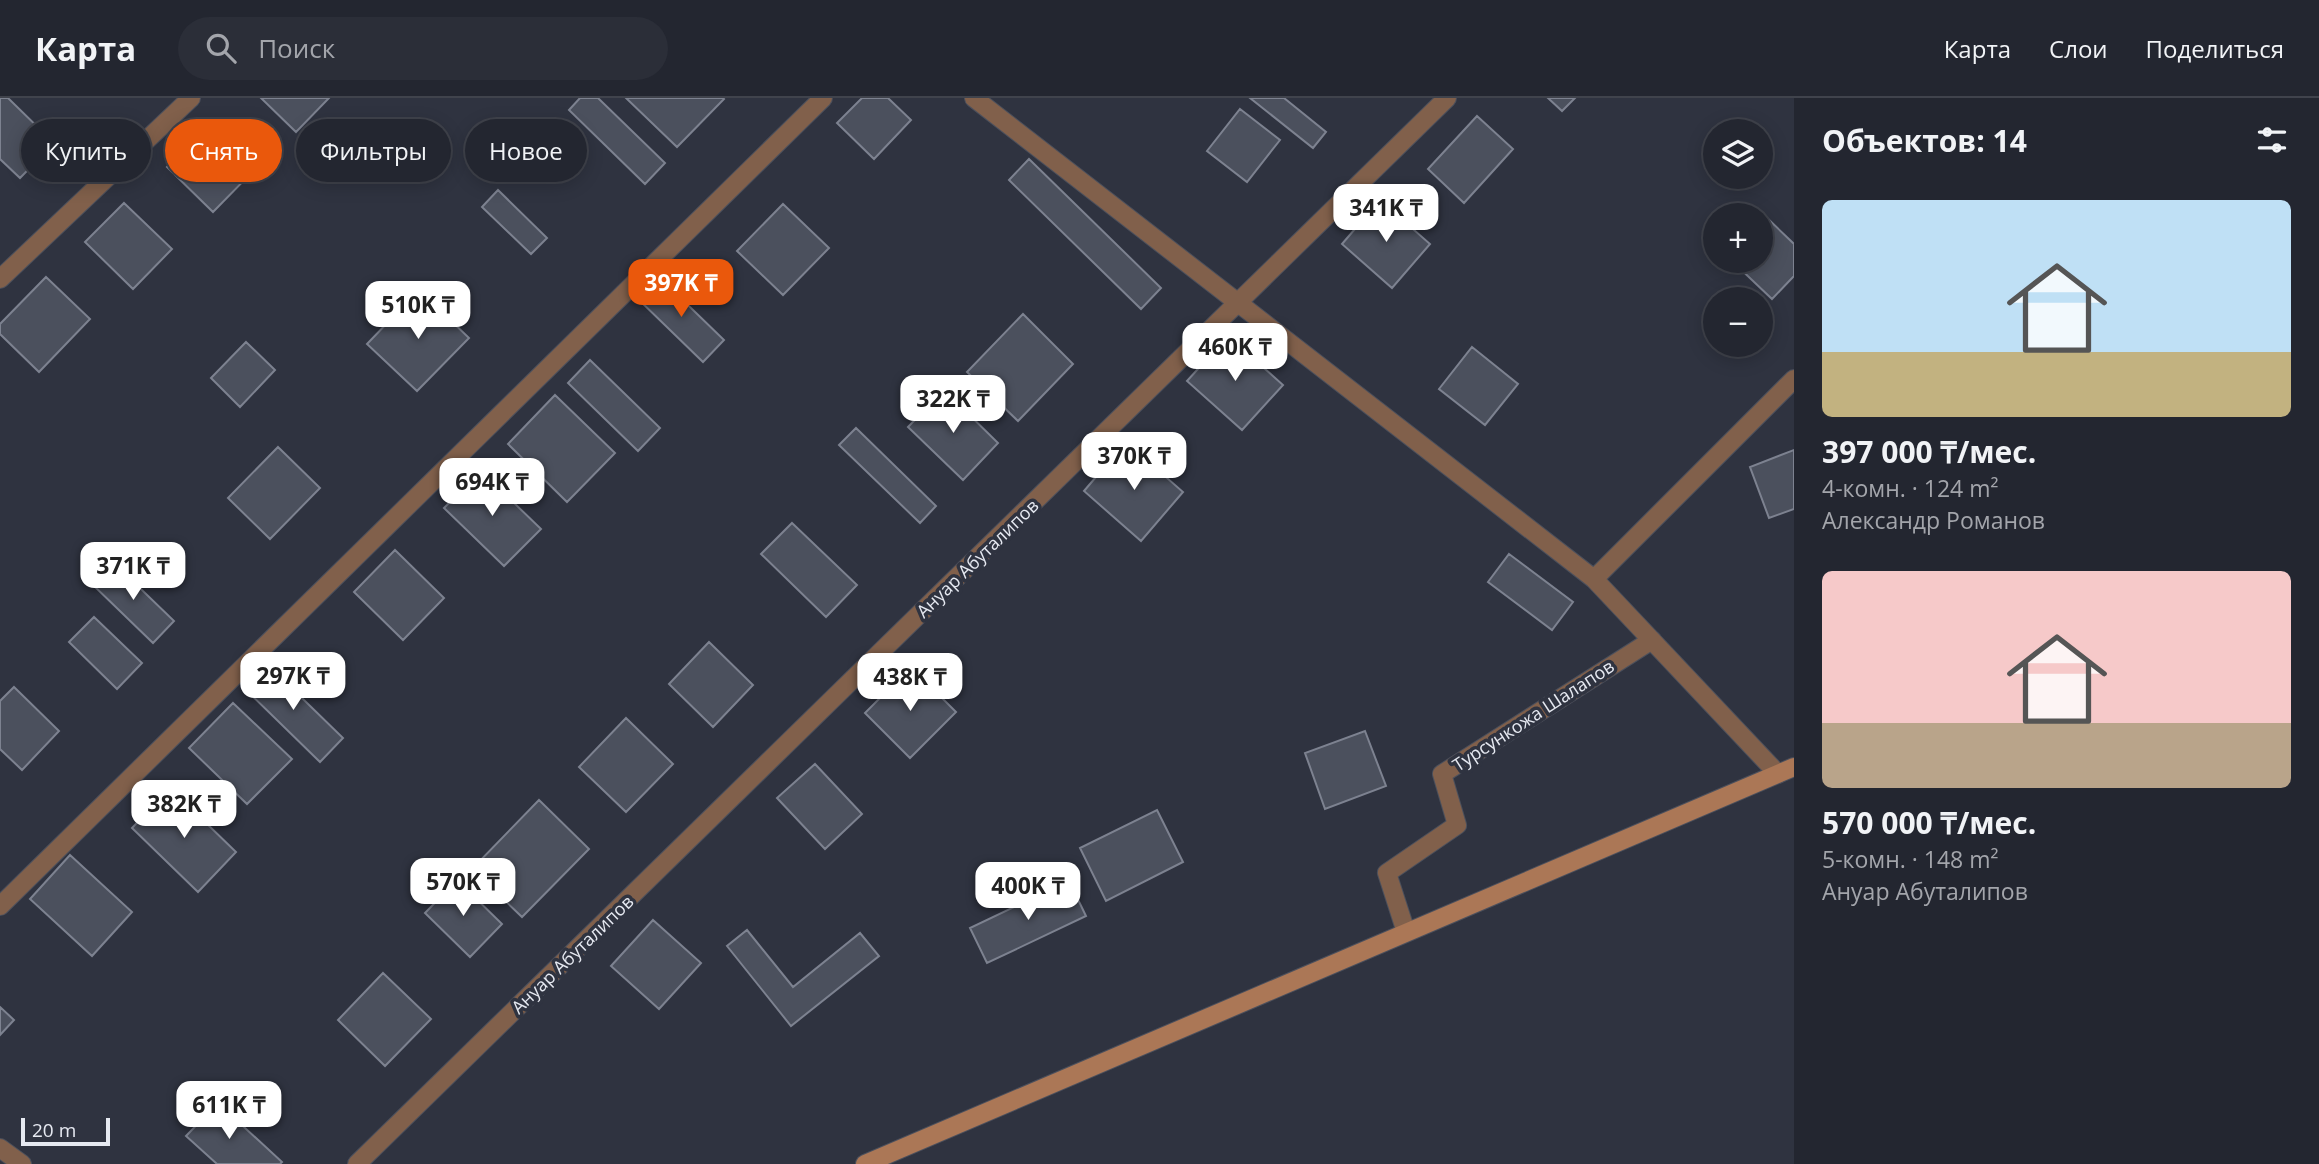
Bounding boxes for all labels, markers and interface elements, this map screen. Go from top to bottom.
search box [178,17,668,80]
text: Карта [35,26,136,71]
icon: search [202,29,240,67]
text: Поиск [258,30,335,66]
text: Карта [1944,32,2011,65]
text: Слои [2049,32,2108,65]
text: Поделиться [2146,32,2284,65]
chip: Купить [21,119,151,182]
chip: Снять [165,119,282,182]
chip: Фильтры [296,119,451,182]
chip: Новое [465,119,587,182]
map controls [1703,119,1773,357]
button: layers [1703,119,1773,189]
text: Объектов: 14 [1822,120,2027,161]
icon: filters [2253,121,2291,159]
pin: 341K ₸ [1329,184,1443,244]
text: 341K ₸ [1349,191,1423,223]
button: + [1703,203,1773,273]
icon: home [1994,245,2120,371]
pin: 397K ₸ [624,260,738,319]
text: 397K ₸ [644,266,718,298]
pin: 510K ₸ [361,282,475,341]
button: − [1703,287,1773,357]
text: 510K ₸ [381,288,455,320]
pin: 460K ₸ [1178,324,1292,383]
text: 460K ₸ [1198,330,1272,362]
pin: 322K ₸ [896,376,1010,435]
text: 322K ₸ [916,382,990,414]
text: 397 000 ₸/мес. [1822,431,2036,472]
pin: 370K ₸ [1077,432,1191,492]
text: 370K ₸ [1097,439,1171,471]
pin: 694K ₸ [435,458,549,518]
text: 694K ₸ [455,465,529,497]
text: 4-комн. · 124 m² [1822,472,1998,504]
street label: Ануар Абуталипов [911,493,1043,623]
text: Александр Романов [1822,504,2045,536]
pin: 371K ₸ [76,542,190,602]
text: 371K ₸ [96,549,170,581]
icon: home [1994,616,2120,742]
pin: 297K ₸ [236,652,350,712]
pin: 438K ₸ [853,654,967,713]
street label: Турсункожа Шалапов [1448,654,1618,776]
text: 297K ₸ [256,659,330,691]
text: 438K ₸ [873,660,947,692]
pin: 382K ₸ [127,780,241,840]
text: 382K ₸ [147,787,221,819]
text: 570 000 ₸/мес. [1822,802,2036,843]
text: 5-комн. · 148 m² [1822,843,1998,875]
pin: 570K ₸ [406,858,520,918]
pin: 400K ₸ [971,862,1085,922]
text: 570K ₸ [426,865,500,897]
text: 400K ₸ [991,869,1065,901]
text: Ануар Абуталипов [1822,875,2028,907]
street label: Ануар Абуталипов [506,889,638,1019]
pin: 611K ₸ [172,1082,286,1141]
text: 611K ₸ [192,1088,266,1120]
scale bar [21,1115,110,1147]
text: 20 m [32,1117,76,1143]

